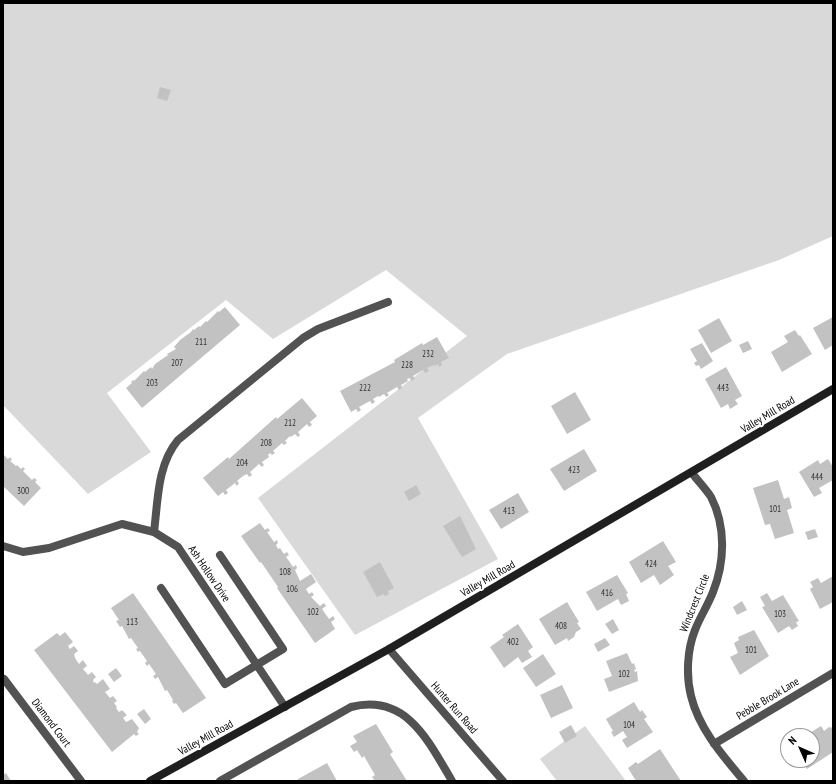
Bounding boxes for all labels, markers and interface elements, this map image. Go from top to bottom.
house number: 211 [195,337,207,347]
house number: 232 [422,349,434,359]
house number: 207 [171,358,183,368]
house number: 228 [401,360,413,370]
house number: 203 [146,378,158,388]
house number: 222 [359,383,371,393]
house number: 443 [717,383,729,393]
street label: Valley Mill Road [739,394,797,436]
house number: 212 [284,418,296,428]
house number: 208 [260,438,272,448]
house number: 204 [236,458,248,468]
house number: 423 [568,465,580,475]
house number: 444 [811,472,823,482]
house number: 300 [17,486,29,496]
house number: 101 [769,504,781,514]
house number: 413 [503,506,515,516]
street label: Ash Hollow Drive [185,543,233,605]
street label: Valley Mill Road [458,558,518,600]
house number: 424 [645,559,657,569]
house number: 108 [279,567,291,577]
street label: Windcrest Circle [677,572,713,634]
house number: 106 [286,584,298,594]
house number: 416 [601,588,613,598]
house number: 102 [307,607,319,617]
house number: 103 [774,609,786,619]
house number: 113 [126,617,138,627]
house number: 408 [555,621,567,631]
house number: 402 [507,637,519,647]
house number: 101 [745,645,757,655]
house number: 102 [618,669,630,679]
street label: Pebble Brook Lane [734,675,802,723]
street label: Hunter Run Road [428,679,480,737]
street label: Diamond Court [29,696,73,750]
street label: Valley Mill Road [176,718,236,758]
house number: 104 [623,720,635,730]
north arrow [780,728,820,768]
text: N [785,733,799,747]

